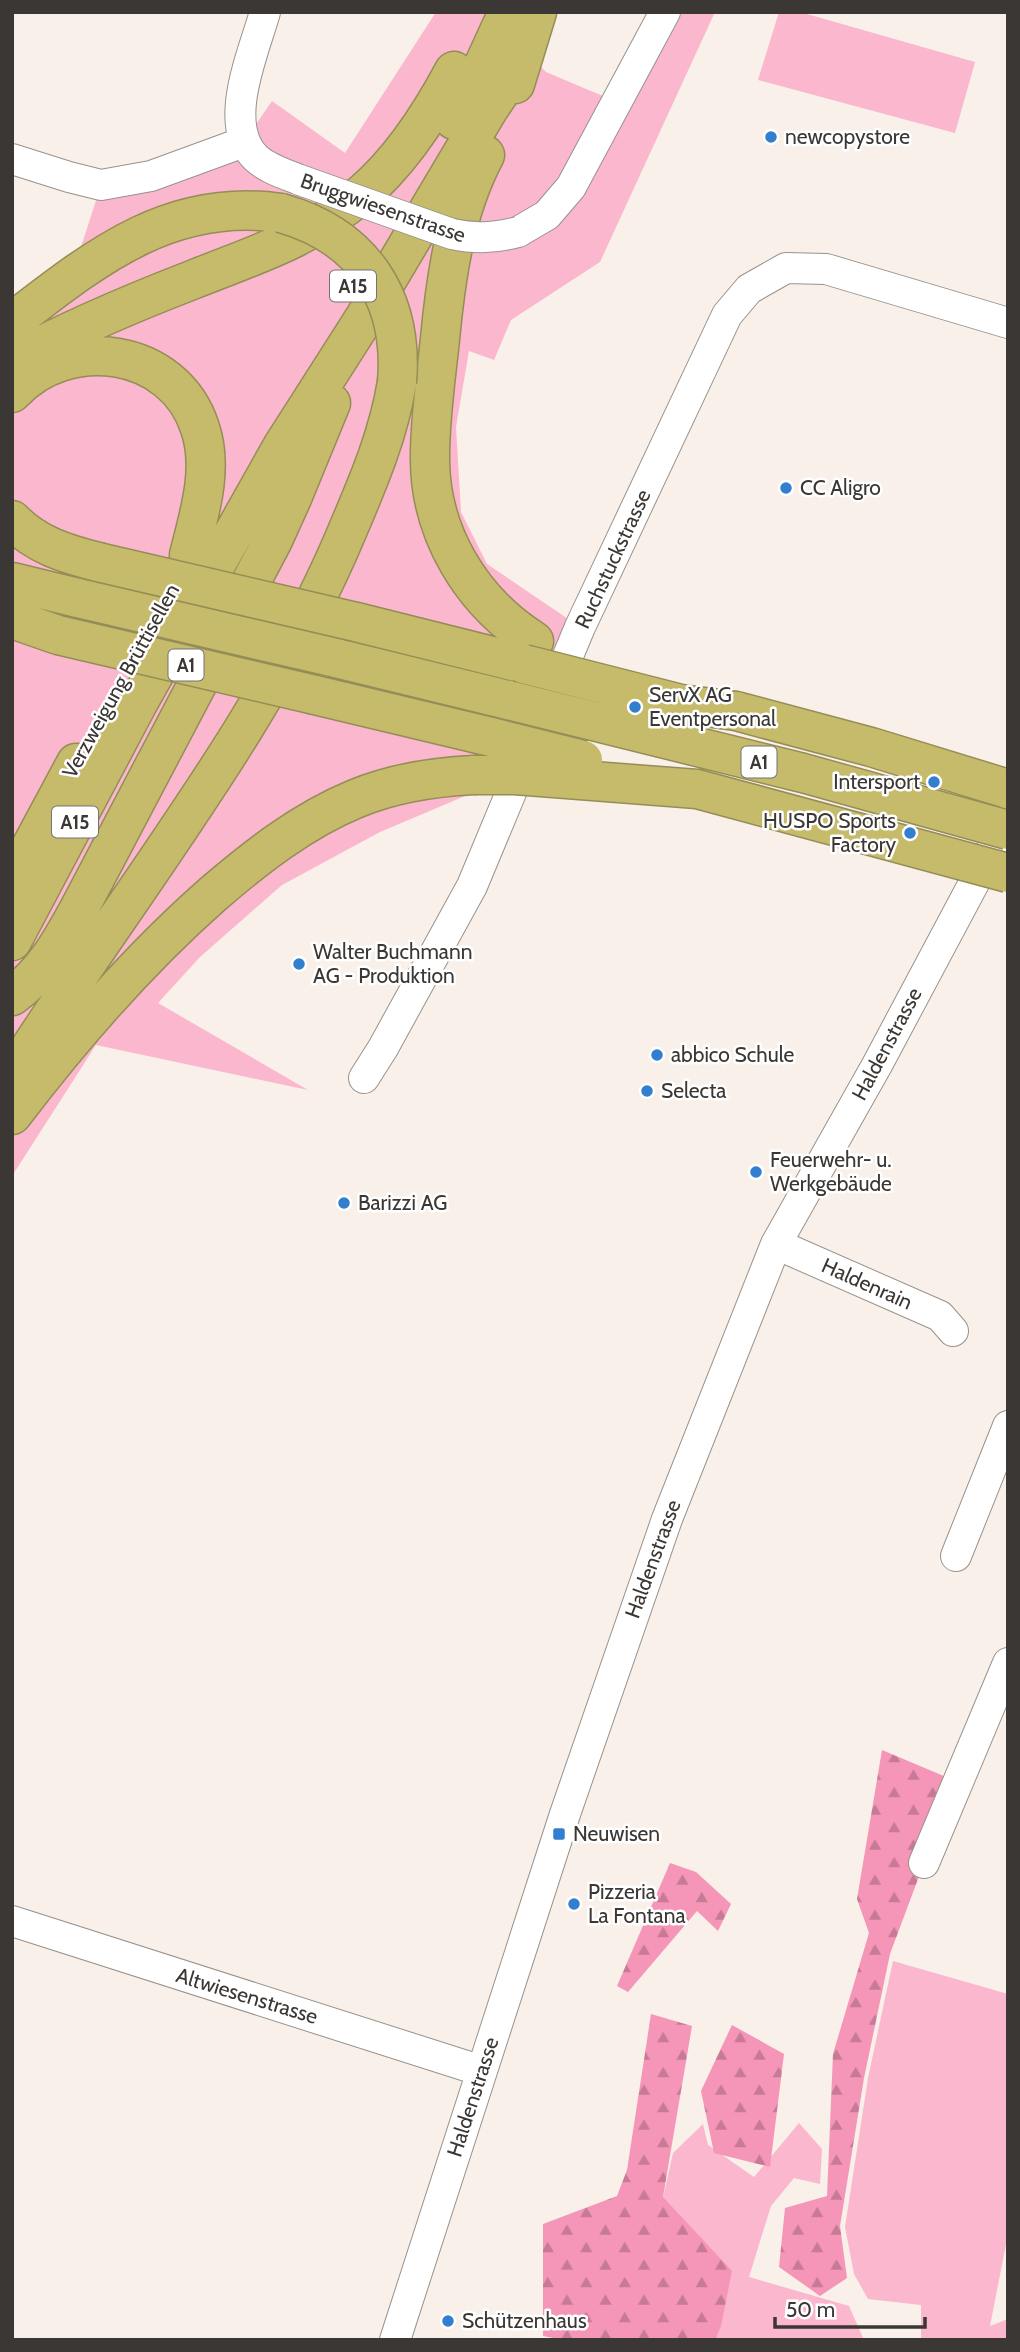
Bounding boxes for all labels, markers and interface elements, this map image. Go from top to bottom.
place label: newcopystore [785,124,910,149]
marker: newcopystore [763,129,779,145]
street label: Bruggwiesenstrasse [297,168,469,248]
road number: A15 [330,270,376,302]
place label: CC Aligro [800,475,881,500]
marker: CC Aligro [778,480,794,496]
street label: Ruchstuckstrasse [569,485,656,632]
street label: Verzweigung Brüttisellen [57,579,184,782]
road number: A1 [168,650,204,680]
place label: ServX AG Eventpersonal [649,682,776,731]
marker: ServX AG Eventpersonal [627,699,643,715]
road number: A1 [742,747,776,778]
place label: Intersport [833,769,920,794]
marker: Intersport [926,774,942,790]
road number: A15 [52,806,98,838]
place label: HUSPO Sports Factory [763,808,896,857]
marker: HUSPO Sports Factory [902,825,918,841]
place label: Walter Buchmann AG - Produktion [313,939,472,988]
marker: Walter Buchmann AG - Produktion [291,956,307,972]
street label: Haldenstrasse [846,983,927,1104]
place label: abbico Schule [671,1042,795,1067]
marker: abbico Schule [649,1047,665,1063]
place label: Selecta [661,1078,726,1103]
marker: Selecta [639,1083,655,1099]
place label: Feuerwehr- u. Werkgebäude [770,1147,892,1196]
marker: Feuerwehr- u. Werkgebäude [748,1164,764,1180]
place label: Barizzi AG [358,1190,447,1215]
marker: Barizzi AG [336,1195,352,1211]
street label: Haldenrain [818,1253,916,1315]
street label: Haldenstrasse [620,1496,686,1621]
place label: Neuwisen [573,1821,660,1846]
marker: Neuwisen [551,1826,567,1842]
place label: Pizzeria La Fontana [588,1879,685,1928]
marker: Pizzeria La Fontana [566,1896,582,1912]
street label: Altwiesenstrasse [173,1962,321,2029]
street label: Haldenstrasse [441,2034,504,2160]
scale bar [775,2286,926,2330]
text: 50 m [786,2297,835,2322]
place label: Schützenhaus [462,2308,587,2333]
marker: Schützenhaus [440,2313,456,2329]

